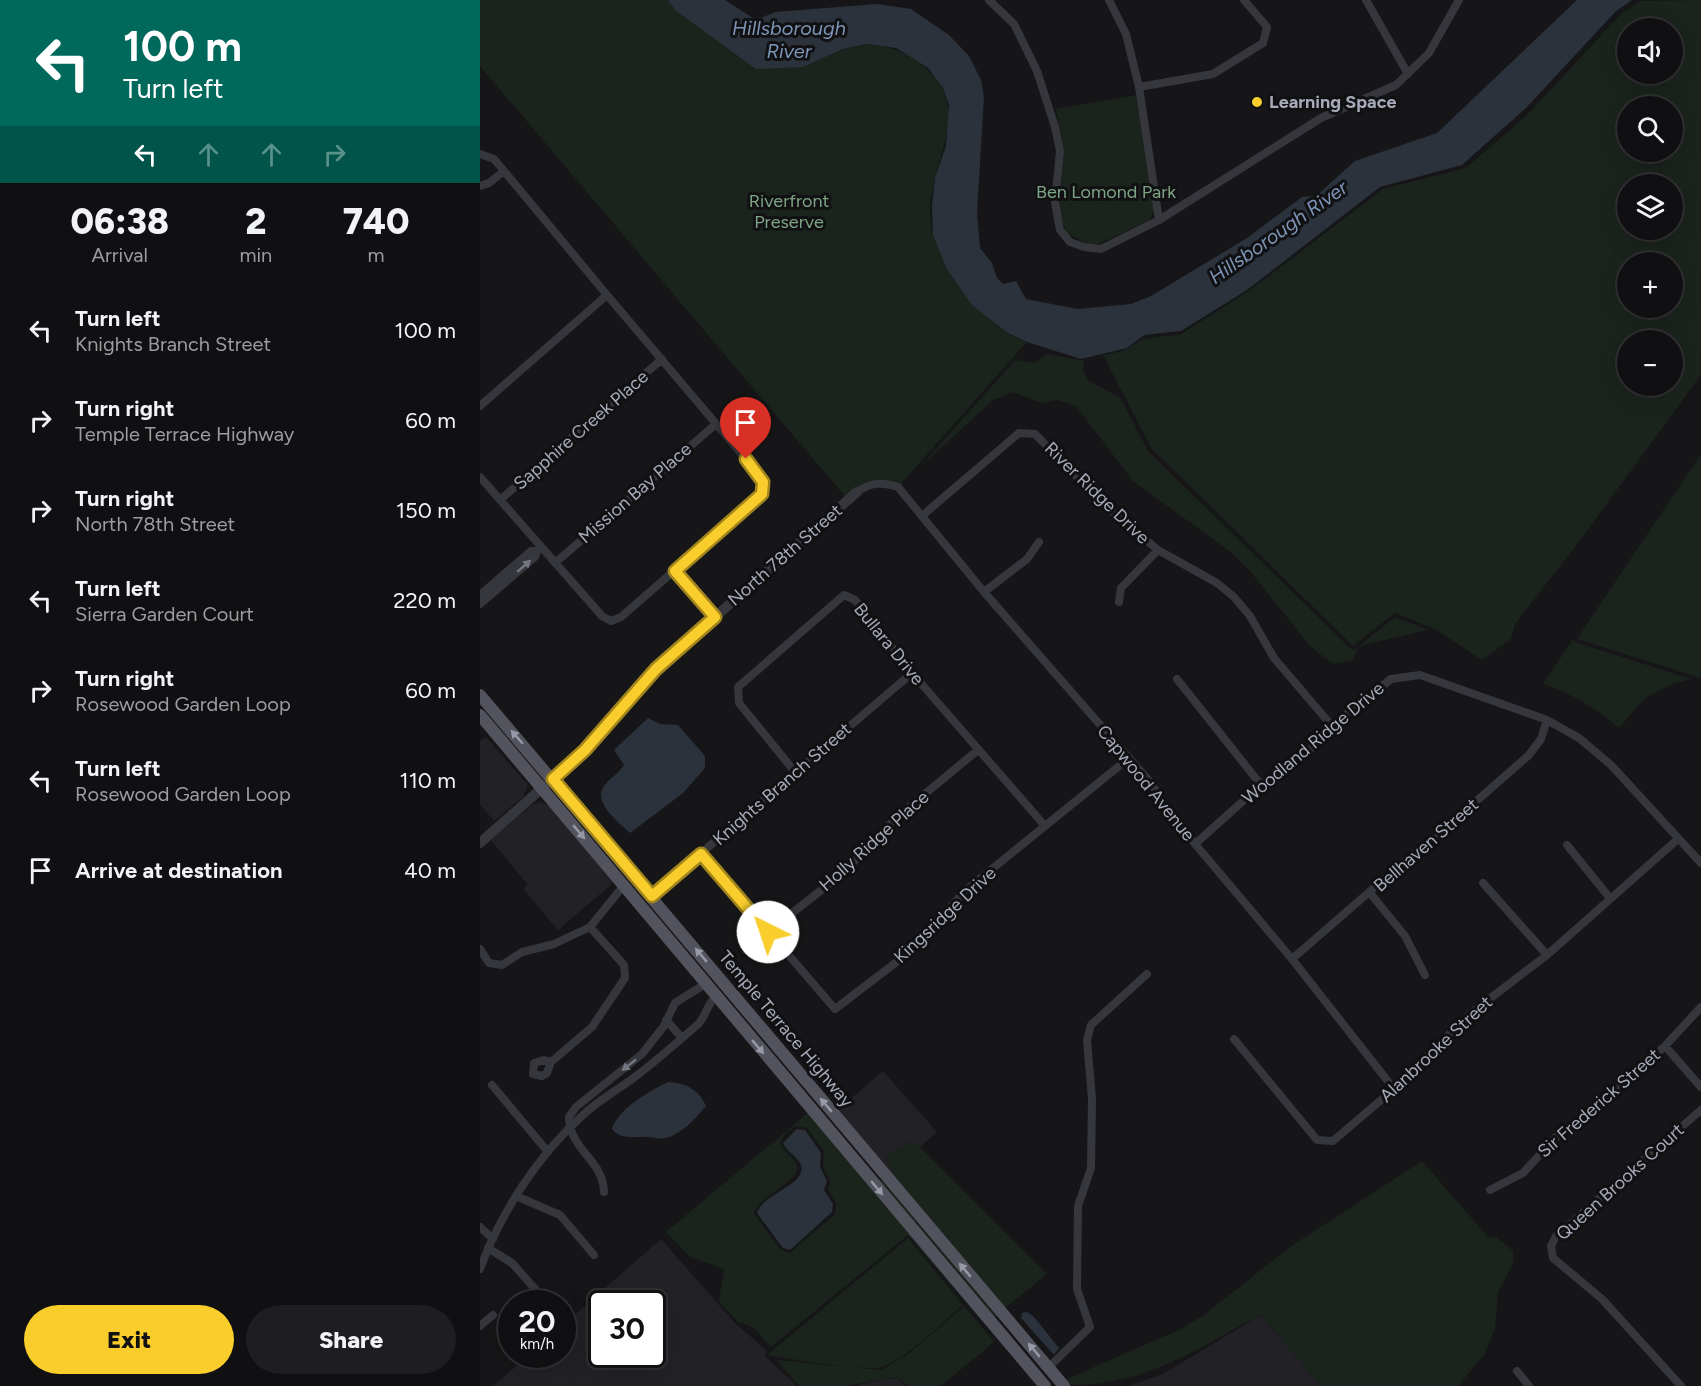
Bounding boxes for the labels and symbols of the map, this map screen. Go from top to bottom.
water label: Hillsborough River [732,16,846,63]
place label: Learning Space [1269,91,1396,113]
marker: Learning Space [1250,95,1264,109]
water label: Hillsborough River [1204,174,1353,289]
park label: Ben Lomond Park [1036,181,1176,203]
park label: Riverfront Preserve [749,190,829,233]
street label: Sapphire Creek Place [509,365,653,494]
pin [720,397,771,459]
street label: River Ridge Drive [1040,437,1154,549]
street label: Mission Bay Place [574,438,696,548]
street label: North 78th Street [723,499,847,611]
one-way arrow [516,560,531,573]
street label: Bullara Drive [849,598,929,690]
street label: Woodland Ridge Drive [1238,677,1389,809]
street label: Knights Branch Street [708,718,856,850]
street label: Capwood Avenue [1092,720,1200,846]
one-way arrow [510,729,523,745]
street label: Holly Ridge Place [815,786,933,896]
street label: Bellhaven Street [1369,793,1483,897]
one-way arrow [572,824,585,839]
street label: Kingsridge Drive [889,862,1001,968]
position arrow [736,900,800,964]
street label: Temple Terrace Highway [714,946,858,1112]
one-way arrow [695,948,708,963]
street label: Alanbrooke Street [1375,991,1497,1107]
one-way arrow [752,1039,765,1055]
street label: Sir Frederick Street [1533,1044,1665,1162]
one-way arrow [622,1058,637,1070]
one-way arrow [819,1097,832,1113]
street label: Queen Brooks Court [1552,1119,1688,1245]
one-way arrow [870,1180,883,1195]
one-way arrow [959,1262,972,1278]
speed limit sign: 30 [588,1290,666,1368]
one-way arrow [1028,1343,1041,1358]

